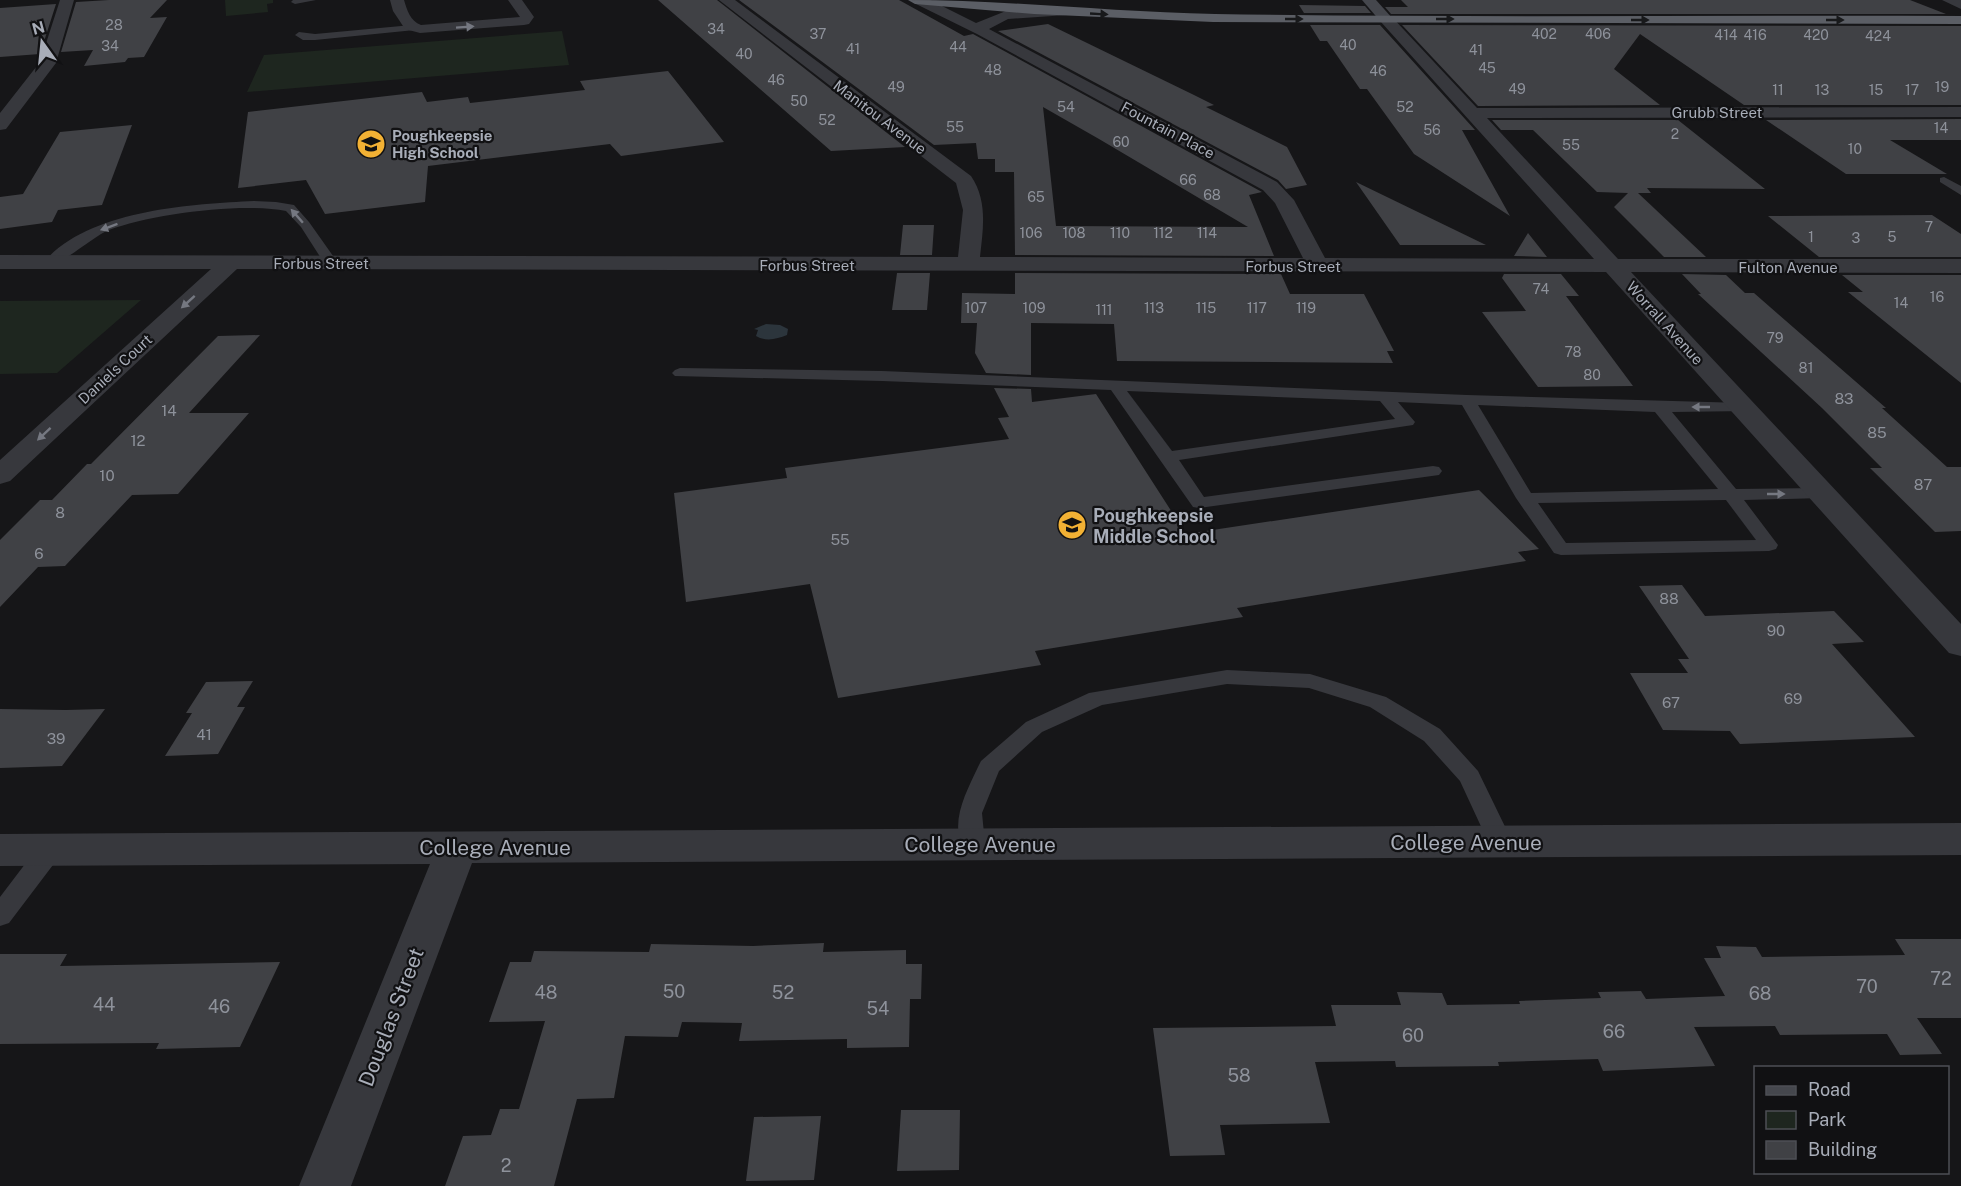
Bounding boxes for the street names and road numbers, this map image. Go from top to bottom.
street label: Manitou Avenue [830,77,930,157]
street label: Fountain Place [1118,98,1218,162]
street label: Grubb Street [1672,104,1763,121]
street label: Forbus Street [273,255,369,272]
street label: Forbus Street [759,257,855,274]
street label: Forbus Street [1245,258,1341,275]
street label: Fulton Avenue [1738,259,1838,276]
street label: Worrall Avenue [1623,278,1707,368]
street label: Daniels Court [75,331,155,407]
street label: College Avenue [1390,830,1542,855]
street label: College Avenue [904,832,1056,857]
street label: College Avenue [419,835,571,860]
street label: Douglas Street [353,944,429,1090]

